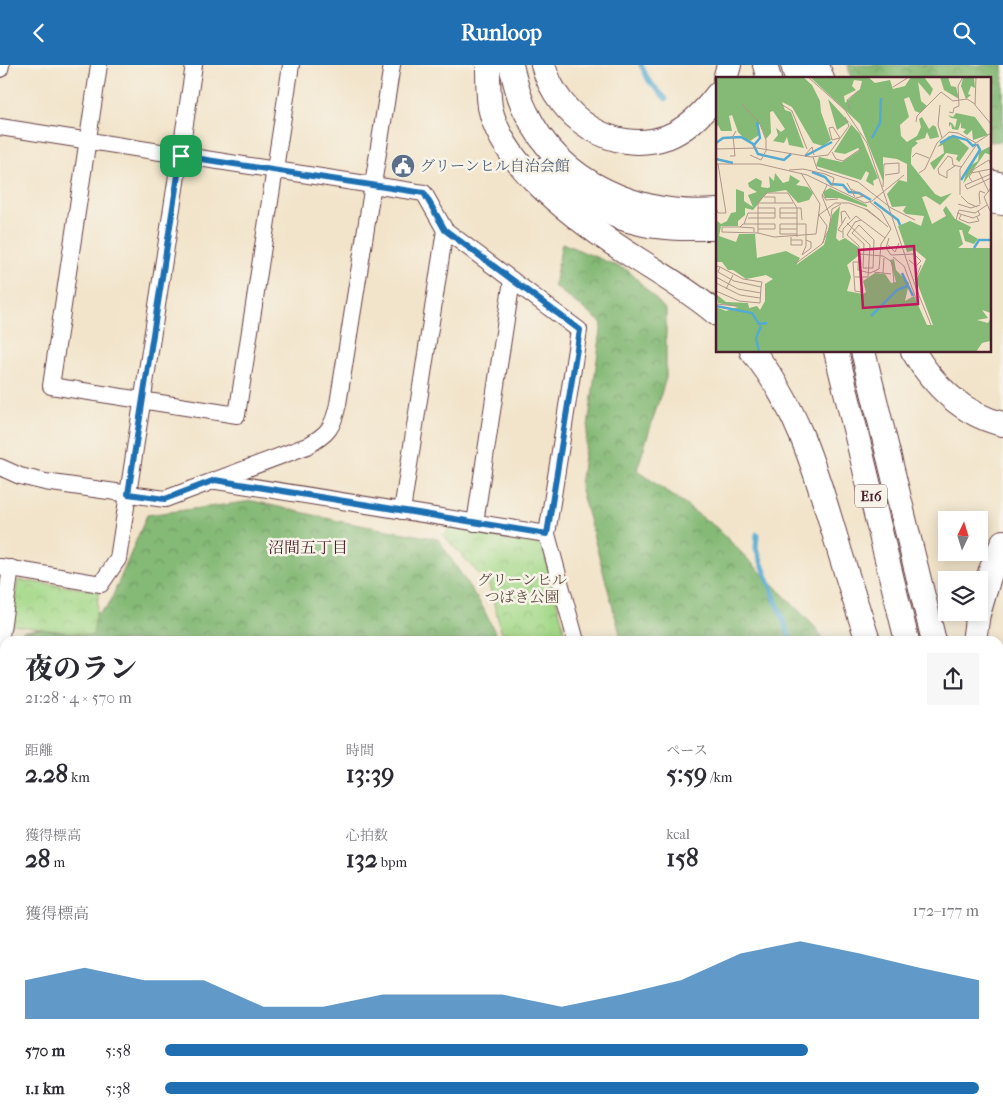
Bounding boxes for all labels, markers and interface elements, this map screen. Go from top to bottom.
icon: back [25,19,53,47]
icon: search [950,19,978,47]
text: Runloop [461,20,542,46]
inset map [716,77,990,353]
pin [160,135,202,177]
icon: arrive [167,142,195,170]
public building icon: グリーンヒル自治会館 [390,153,416,179]
place label: グリーンヒル自治会館 [420,157,570,175]
road number: E16 [855,485,887,507]
north arrow [938,511,988,561]
map controls [938,511,988,621]
district label: 沼間五丁目 [268,538,348,557]
park label: グリーンヒル つばき公園 [477,571,567,606]
button: layers [938,571,988,621]
text: 夜のラン [25,652,137,685]
button: share [927,653,979,705]
text: 21:28 · 4 × 570 m [25,688,132,707]
text: 距離 [25,742,53,759]
text: 時間 [346,742,374,759]
text: ペース [666,742,708,759]
text: 2.28 [25,759,68,788]
text: 13:39 [346,759,394,788]
text: 5:59 [666,759,707,788]
text: km [68,769,90,786]
text: /km [707,769,732,786]
text: kcal [666,826,690,843]
text: 獲得標高 [25,827,81,844]
text: 心拍数 [346,827,388,844]
text: 158 [666,843,699,872]
text: 28 [25,844,50,873]
text: 132 [346,844,378,873]
text: m [50,854,65,871]
text: bpm [378,854,407,871]
text: 172–177 m [913,901,979,920]
text: 獲得標高 [25,904,89,923]
text: 570 m [25,1041,65,1060]
text: 5:58 [105,1041,131,1060]
text: 1.1 km [25,1079,64,1098]
text: 5:38 [105,1079,130,1098]

